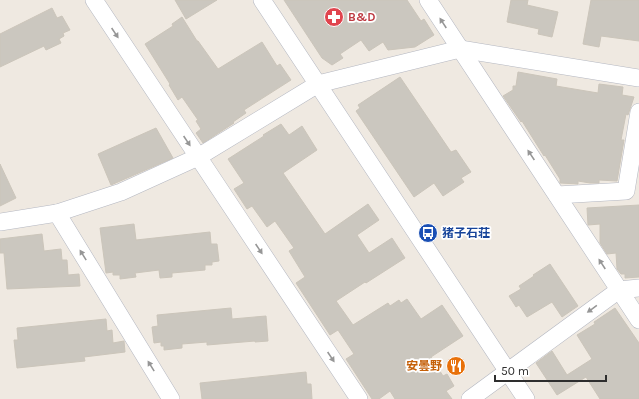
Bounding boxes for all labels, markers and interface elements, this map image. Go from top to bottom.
pharmacy icon: B&D [323,6,345,28]
place label: B&D [348,10,376,24]
one-way arrow [440,17,447,29]
one-way arrow [111,27,119,38]
one-way arrow [183,136,191,146]
one-way arrow [527,149,534,161]
bus stop icon: 猪子石荘 [417,222,439,244]
place label: 猪子石荘 [442,226,490,240]
one-way arrow [255,244,263,254]
one-way arrow [79,250,87,260]
one-way arrow [598,258,606,269]
one-way arrow [587,305,598,313]
one-way arrow [327,352,335,362]
restaurant icon: 安曇野 [445,355,467,377]
scale bar [495,357,606,383]
place label: 安曇野 [406,359,442,373]
one-way arrow [147,361,155,371]
text: 50 m [501,364,529,378]

